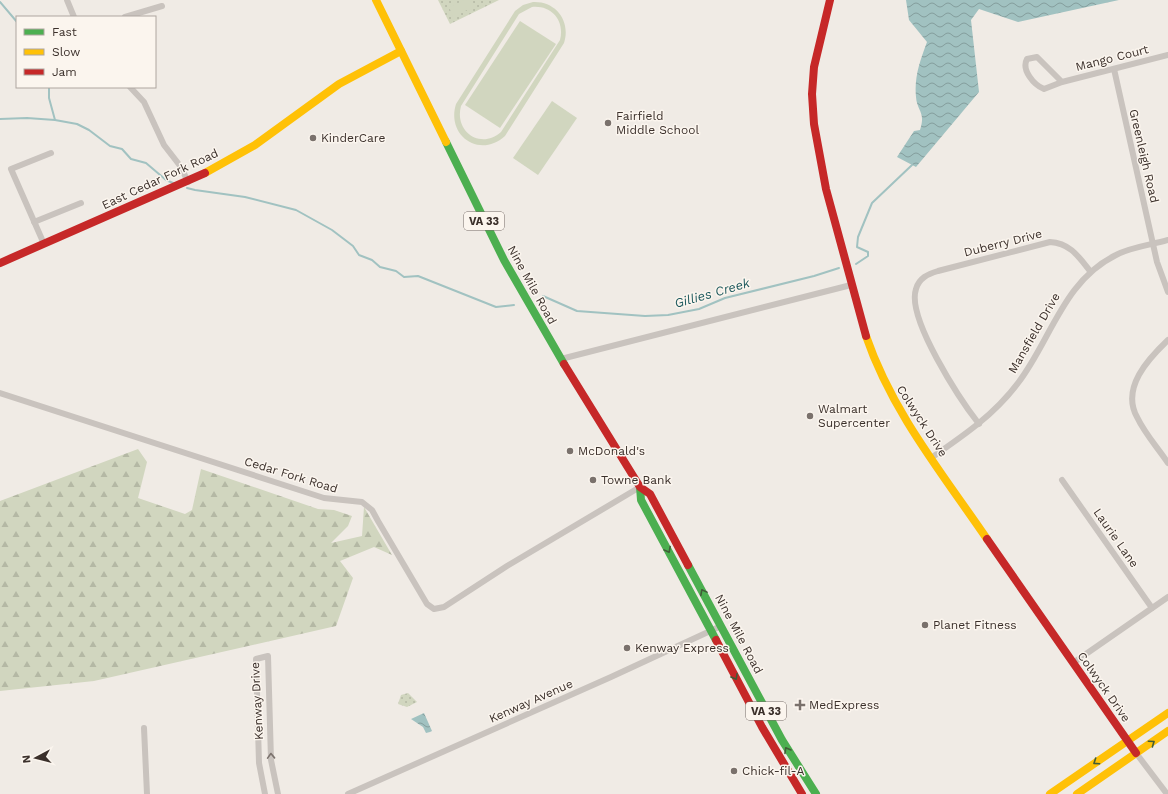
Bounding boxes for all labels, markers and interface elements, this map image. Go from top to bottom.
legend [16,16,156,88]
text: Fast [52,25,77,39]
street label: Mango Court [1074,42,1150,74]
text: Slow [52,45,80,59]
text: Jam [52,65,77,79]
street label: Greenleigh Road [1126,108,1162,204]
place label: Fairfield Middle School [616,109,699,137]
marker: Fairfield Middle School [603,118,613,128]
place label: KinderCare [321,131,386,145]
marker: KinderCare [308,133,318,143]
street label: East Cedar Fork Road [100,146,220,212]
road number: VA 33 [464,212,504,230]
street label: Duberry Drive [962,226,1044,259]
street label: Nine Mile Road [505,243,559,327]
water label: Gillies Creek [673,275,752,311]
street label: Mansfield Drive [1005,290,1063,376]
street label: Colwyck Drive [894,383,950,459]
place label: Walmart Supercenter [818,402,890,430]
marker: Walmart Supercenter [805,411,815,421]
place label: McDonald's [578,444,645,458]
marker: McDonald's [565,446,575,456]
street label: Cedar Fork Road [243,454,339,496]
place label: Towne Bank [601,473,671,487]
marker: Towne Bank [588,475,598,485]
street label: Laurie Lane [1091,506,1142,570]
one-way arrow [664,546,671,553]
one-way arrow [700,588,708,596]
street label: Nine Mile Road [712,592,766,676]
place label: Planet Fitness [933,618,1017,632]
marker: Planet Fitness [920,620,930,630]
place label: Kenway Express [635,641,729,655]
marker: Kenway Express [622,643,632,653]
street label: Colwyck Drive [1075,649,1133,725]
street label: Kenway Drive [248,662,266,740]
one-way arrow [731,673,738,680]
street label: Kenway Avenue [487,676,575,726]
place label: MedExpress [809,698,879,712]
marker: MedExpress [794,699,806,711]
road number: VA 33 [746,702,786,720]
north arrow [16,738,56,778]
one-way arrow [1148,740,1155,748]
one-way arrow [785,747,792,754]
one-way arrow [267,753,275,759]
text: N [20,754,34,764]
one-way arrow [1094,757,1101,764]
place label: Chick-fil-A [742,764,804,778]
marker: Chick-fil-A [729,766,739,776]

